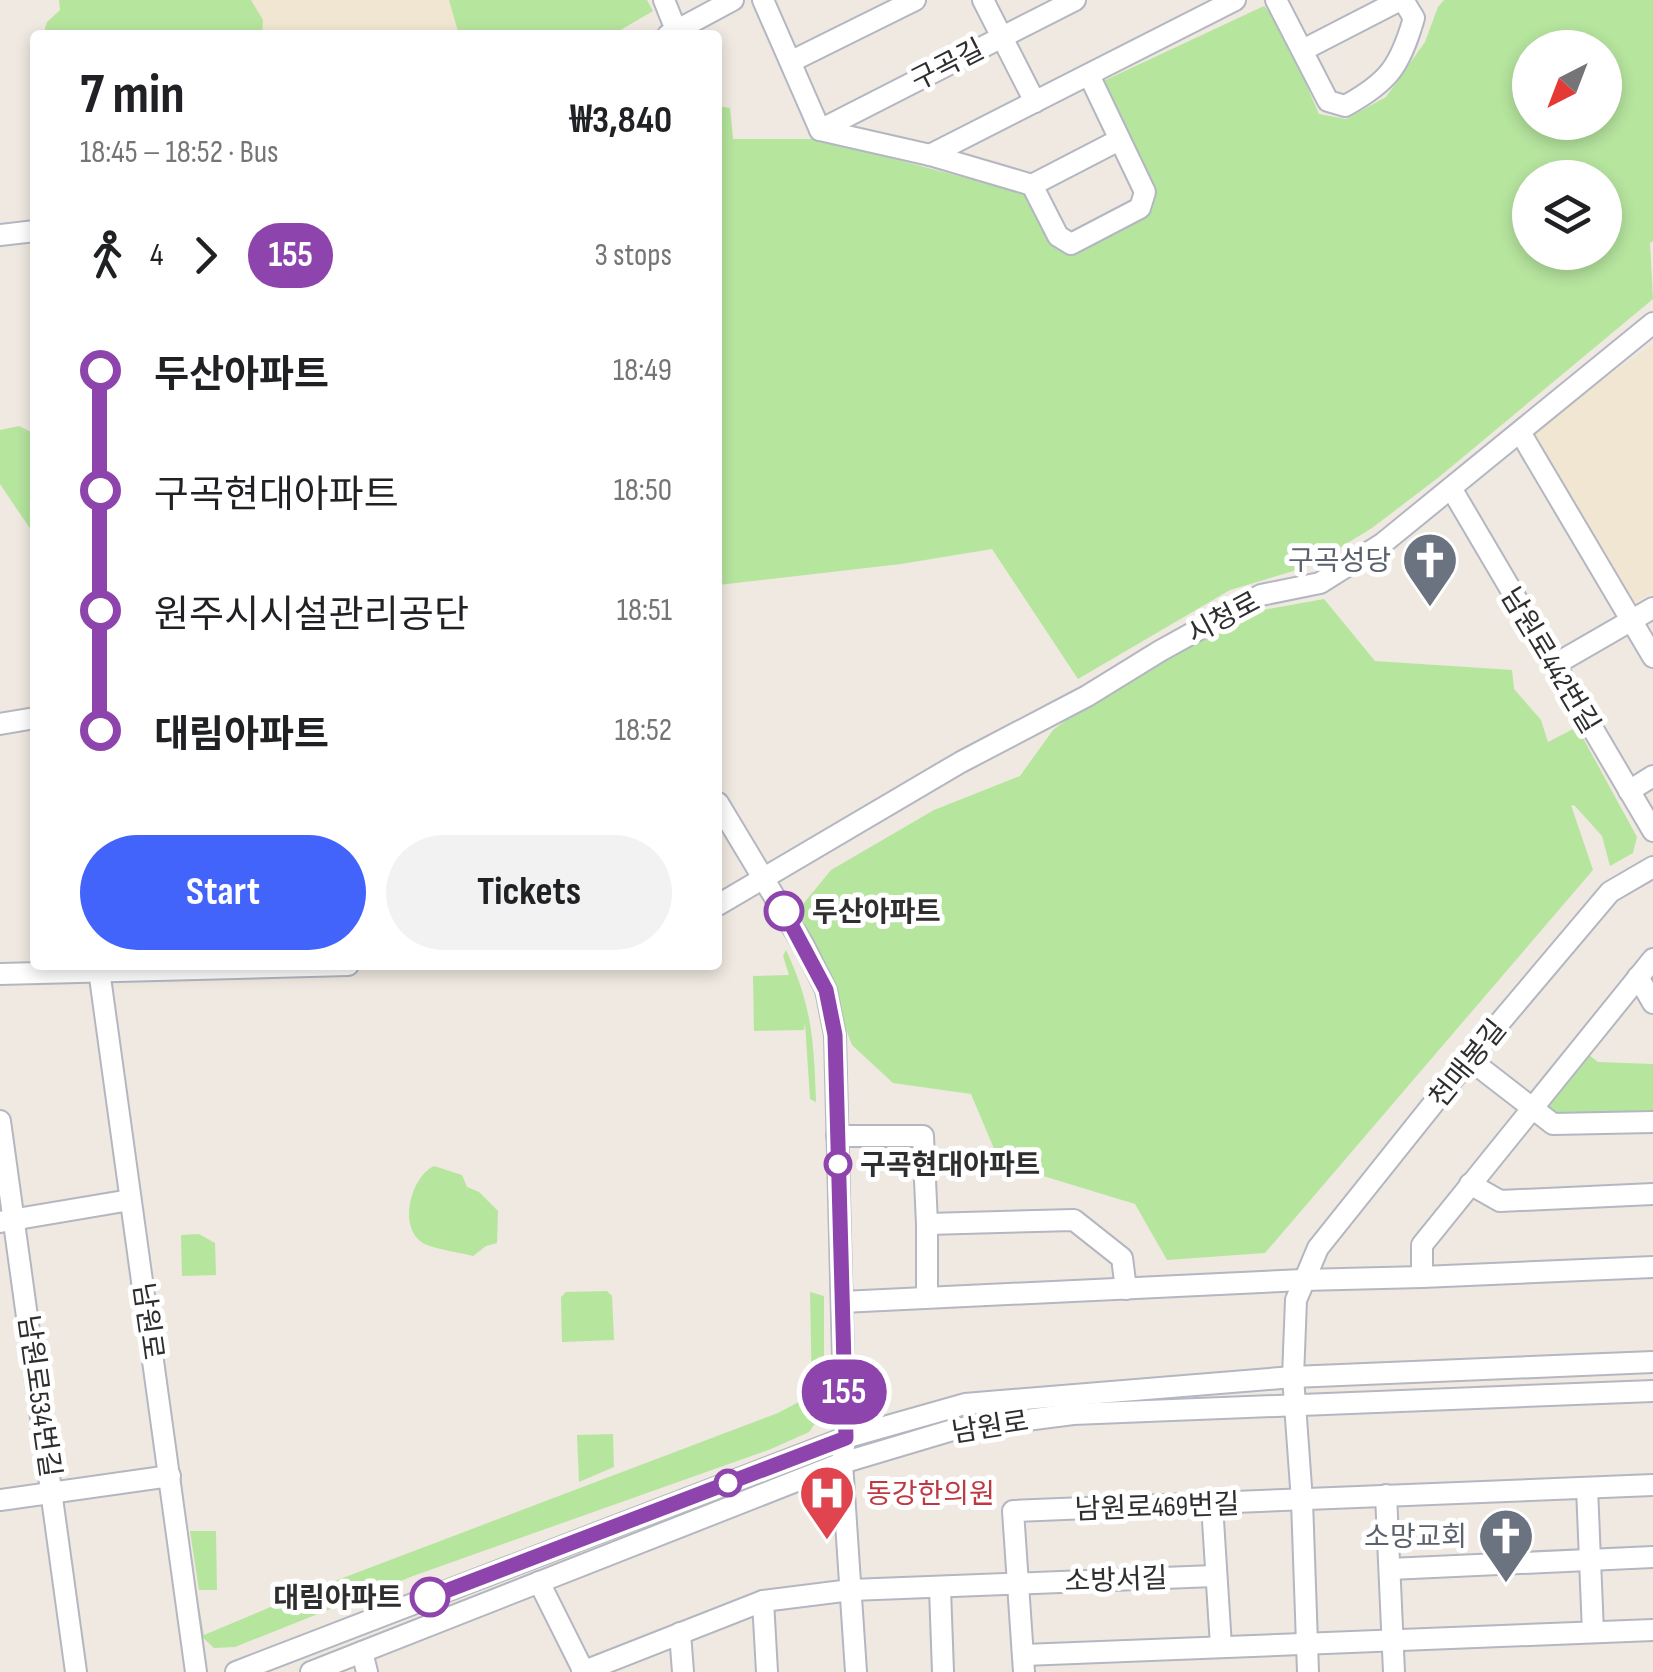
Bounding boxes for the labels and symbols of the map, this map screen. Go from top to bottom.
north arrow [1512,30,1622,140]
street label: 구곡길 [906,33,990,98]
church icon: 구곡성당 [1400,530,1460,609]
place label: 구곡성당 [1288,545,1391,578]
street label: 남원로442번길 [1493,582,1606,740]
street label: 시청로 [1182,586,1266,651]
marker: 두산아파트 [765,892,803,930]
place label: 두산아파트 [812,896,941,929]
street label: 천매봉길 [1423,1014,1513,1114]
place label: 구곡현대아파트 [860,1149,1040,1182]
marker: 구곡현대아파트 [825,1151,851,1177]
street label: 남원로 [126,1281,169,1362]
street label: 남원로534번길 [11,1313,66,1479]
line badge: 155 [786,1360,902,1424]
street label: 남원로 [949,1405,1031,1450]
hospital icon: 동강한의원 [797,1463,857,1542]
unlabelled marker [715,1470,741,1496]
place label: 동강한의원 [866,1478,995,1511]
street label: 남원로469번길 [1074,1488,1240,1527]
church icon: 소망교회 [1476,1506,1536,1585]
place label: 소망교회 [1364,1521,1467,1554]
street label: 소방서길 [1064,1562,1168,1599]
marker: 대림아파트 [411,1578,449,1616]
place label: 대림아파트 [273,1582,402,1615]

